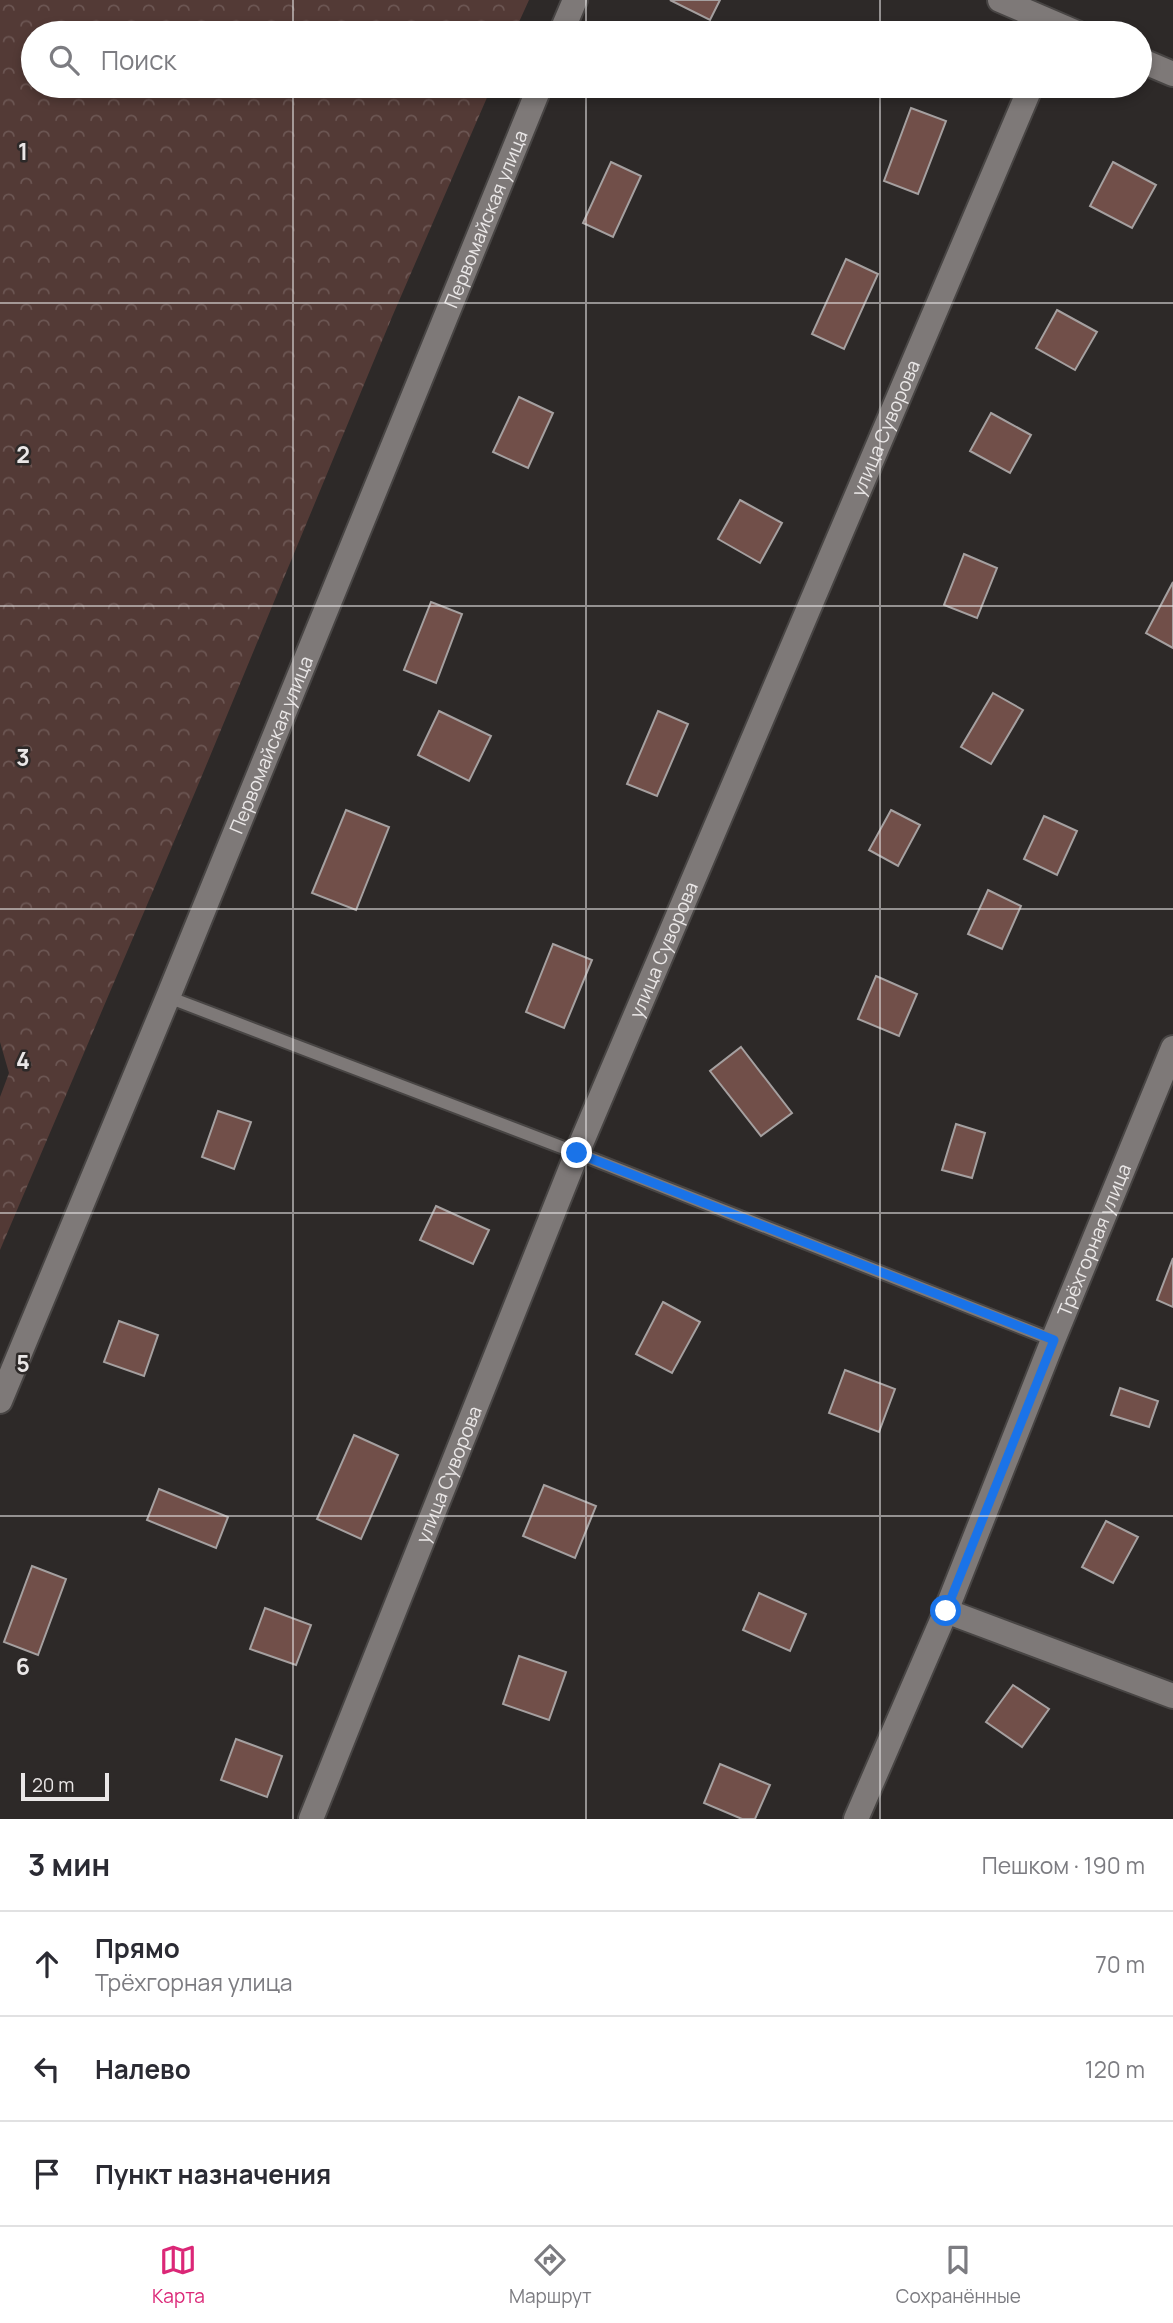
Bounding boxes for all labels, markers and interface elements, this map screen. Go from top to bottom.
search box [21,21,1152,98]
icon: search [45,41,83,79]
text: Поиск [101,42,176,78]
street label: Первомайская улица [438,126,534,312]
text: 1 [18,135,28,167]
street label: улица Суворова [845,356,926,500]
text: 2 [16,438,30,470]
street label: Первомайская улица [223,652,319,838]
text: 3 [16,741,30,773]
street label: улица Суворова [623,878,704,1022]
text: 4 [16,1044,30,1076]
route end [561,1137,592,1168]
street label: Трёхгорная улица [1051,1160,1137,1321]
text: 5 [16,1347,30,1379]
street label: улица Суворова [409,1402,488,1547]
route start [930,1595,961,1626]
text: 6 [16,1650,30,1682]
scale bar [21,1770,108,1802]
text: 20 m [32,1772,74,1798]
text: 3 мин [28,1844,110,1885]
text: Пешком · 190 m [982,1849,1145,1881]
text: Прямо [95,1930,180,1966]
icon: ahead [28,1945,66,1983]
text: 70 m [1095,1948,1145,1980]
text: Трёхгорная улица [95,1966,293,1998]
icon: left [28,2050,66,2088]
text: Налево [95,2051,191,2087]
text: 120 m [1085,2053,1145,2085]
icon: arrive [28,2155,66,2193]
text: Пункт назначения [95,2156,331,2192]
tab: Карта [152,2241,205,2309]
tab: Маршрут [509,2241,592,2309]
tab: Сохранённые [896,2241,1021,2309]

